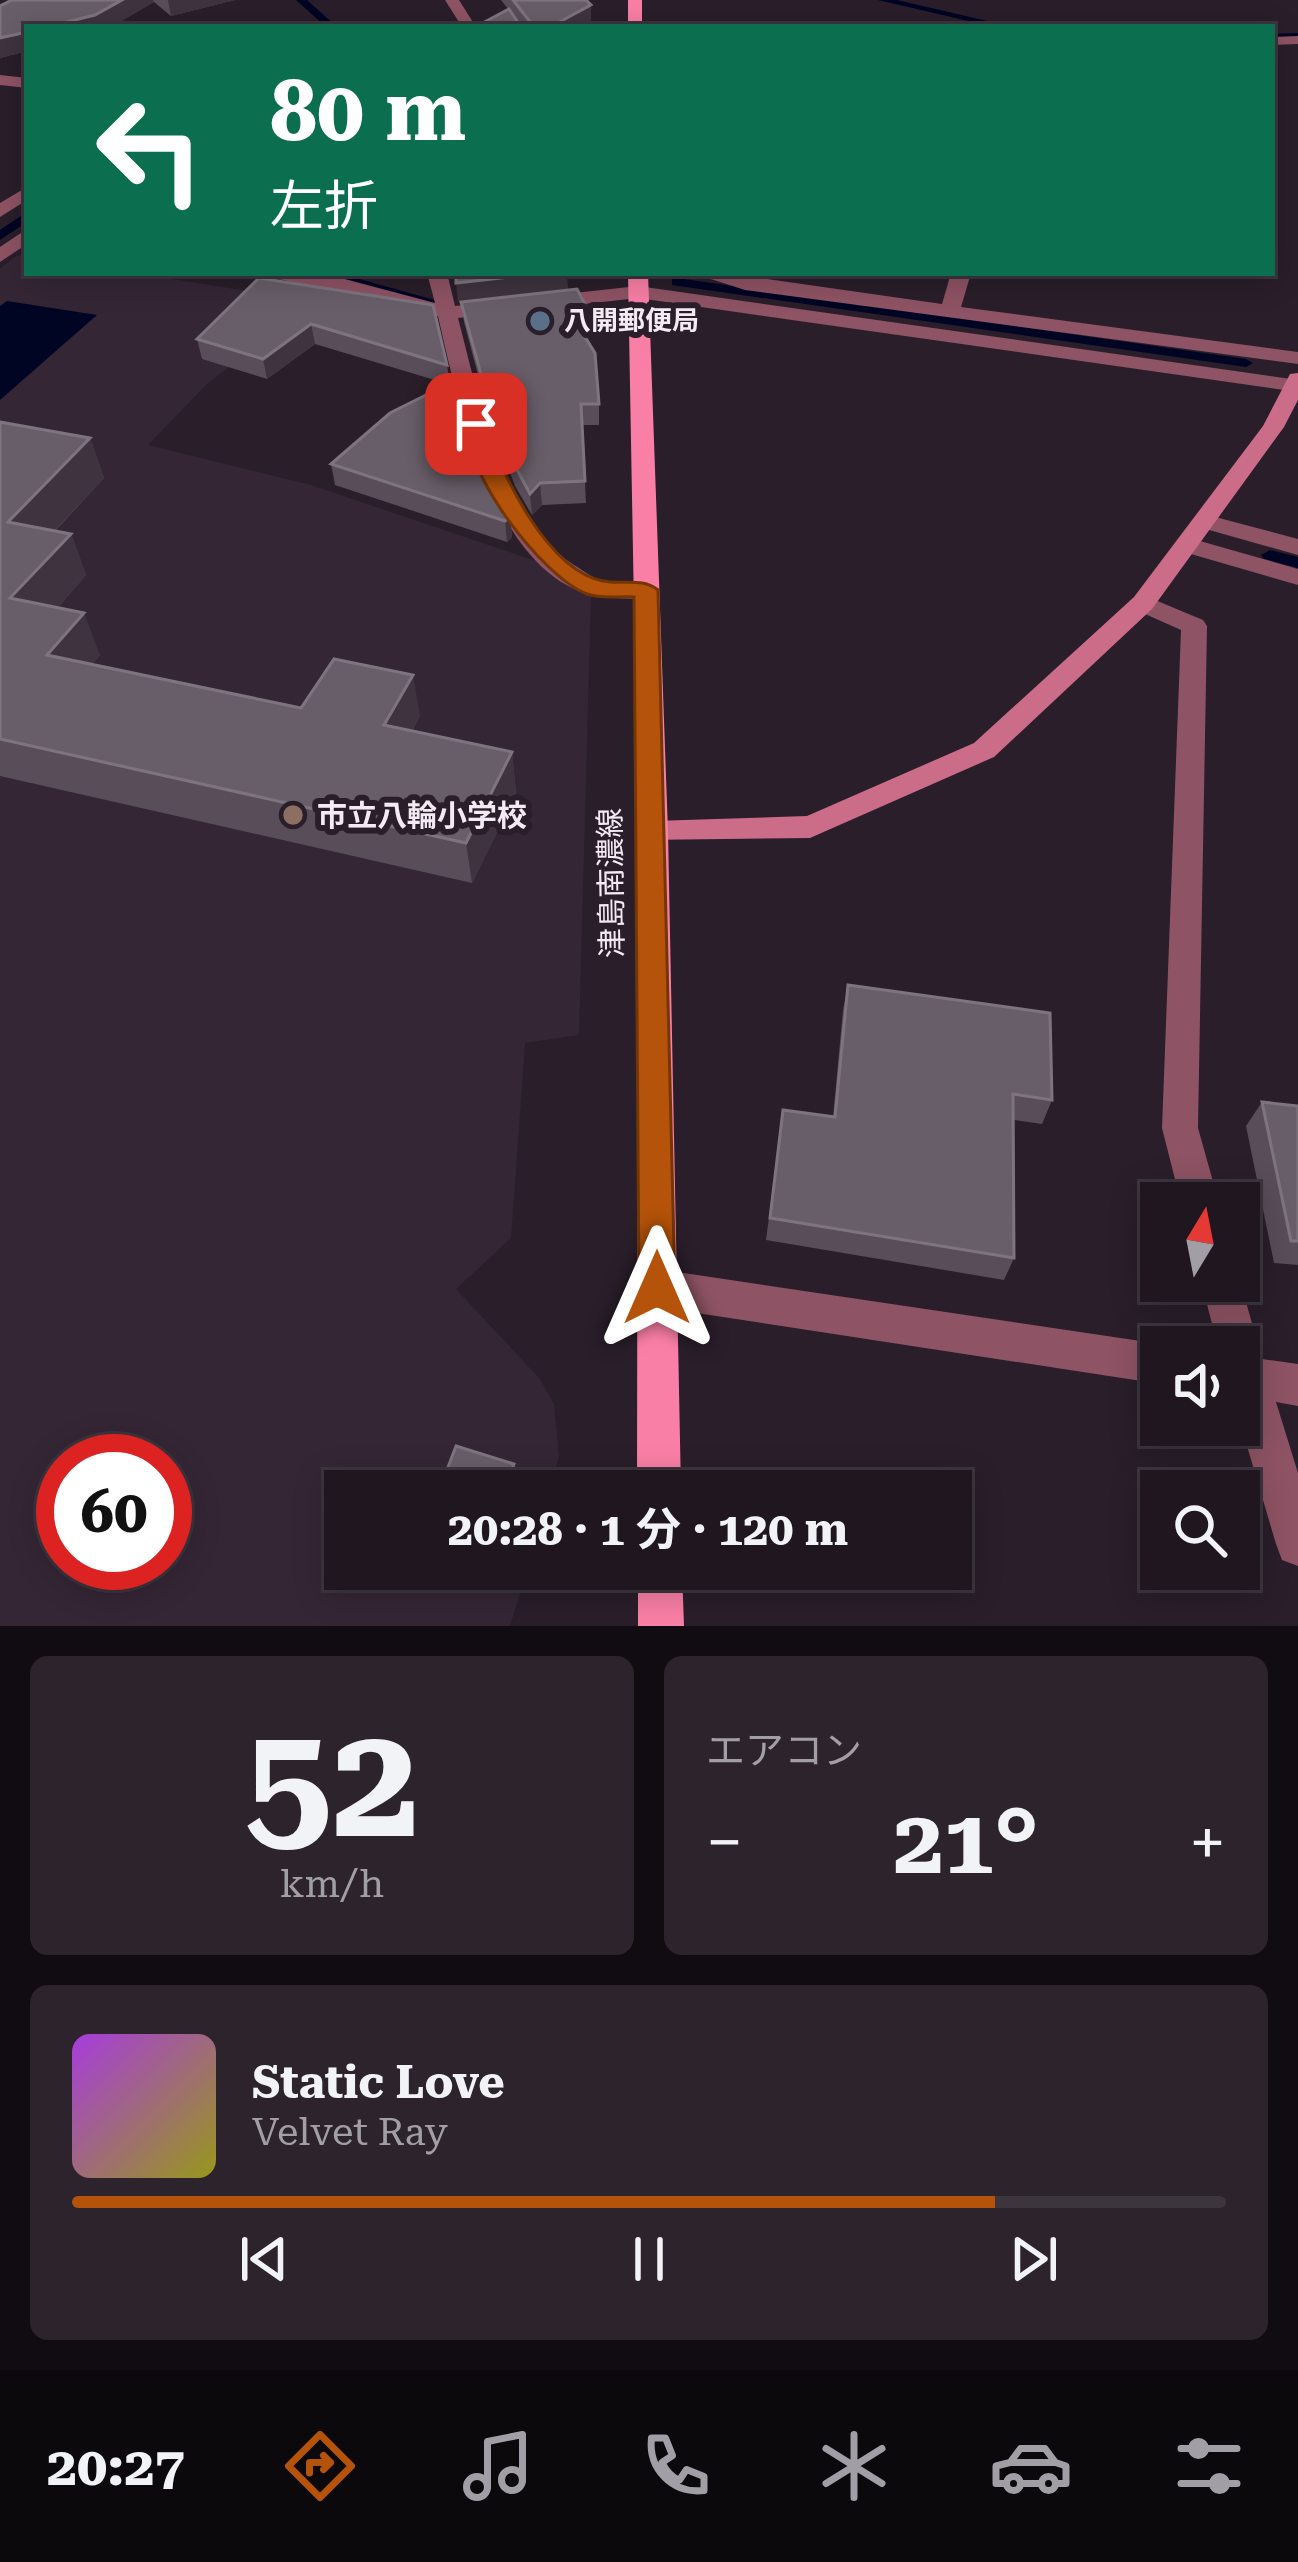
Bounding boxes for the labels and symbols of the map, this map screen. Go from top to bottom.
place label: 八開郵便局 [564,305,699,337]
marker: 八開郵便局 [527,308,553,334]
pin [425,373,527,475]
place label: 市立八輪小学校 [317,798,527,833]
marker: 市立八輪小学校 [280,802,306,828]
street label: 津島南濃線 [592,808,630,958]
north arrow [1140,1182,1260,1302]
position arrow [594,1225,720,1351]
speed limit sign: 60 [36,1434,192,1590]

